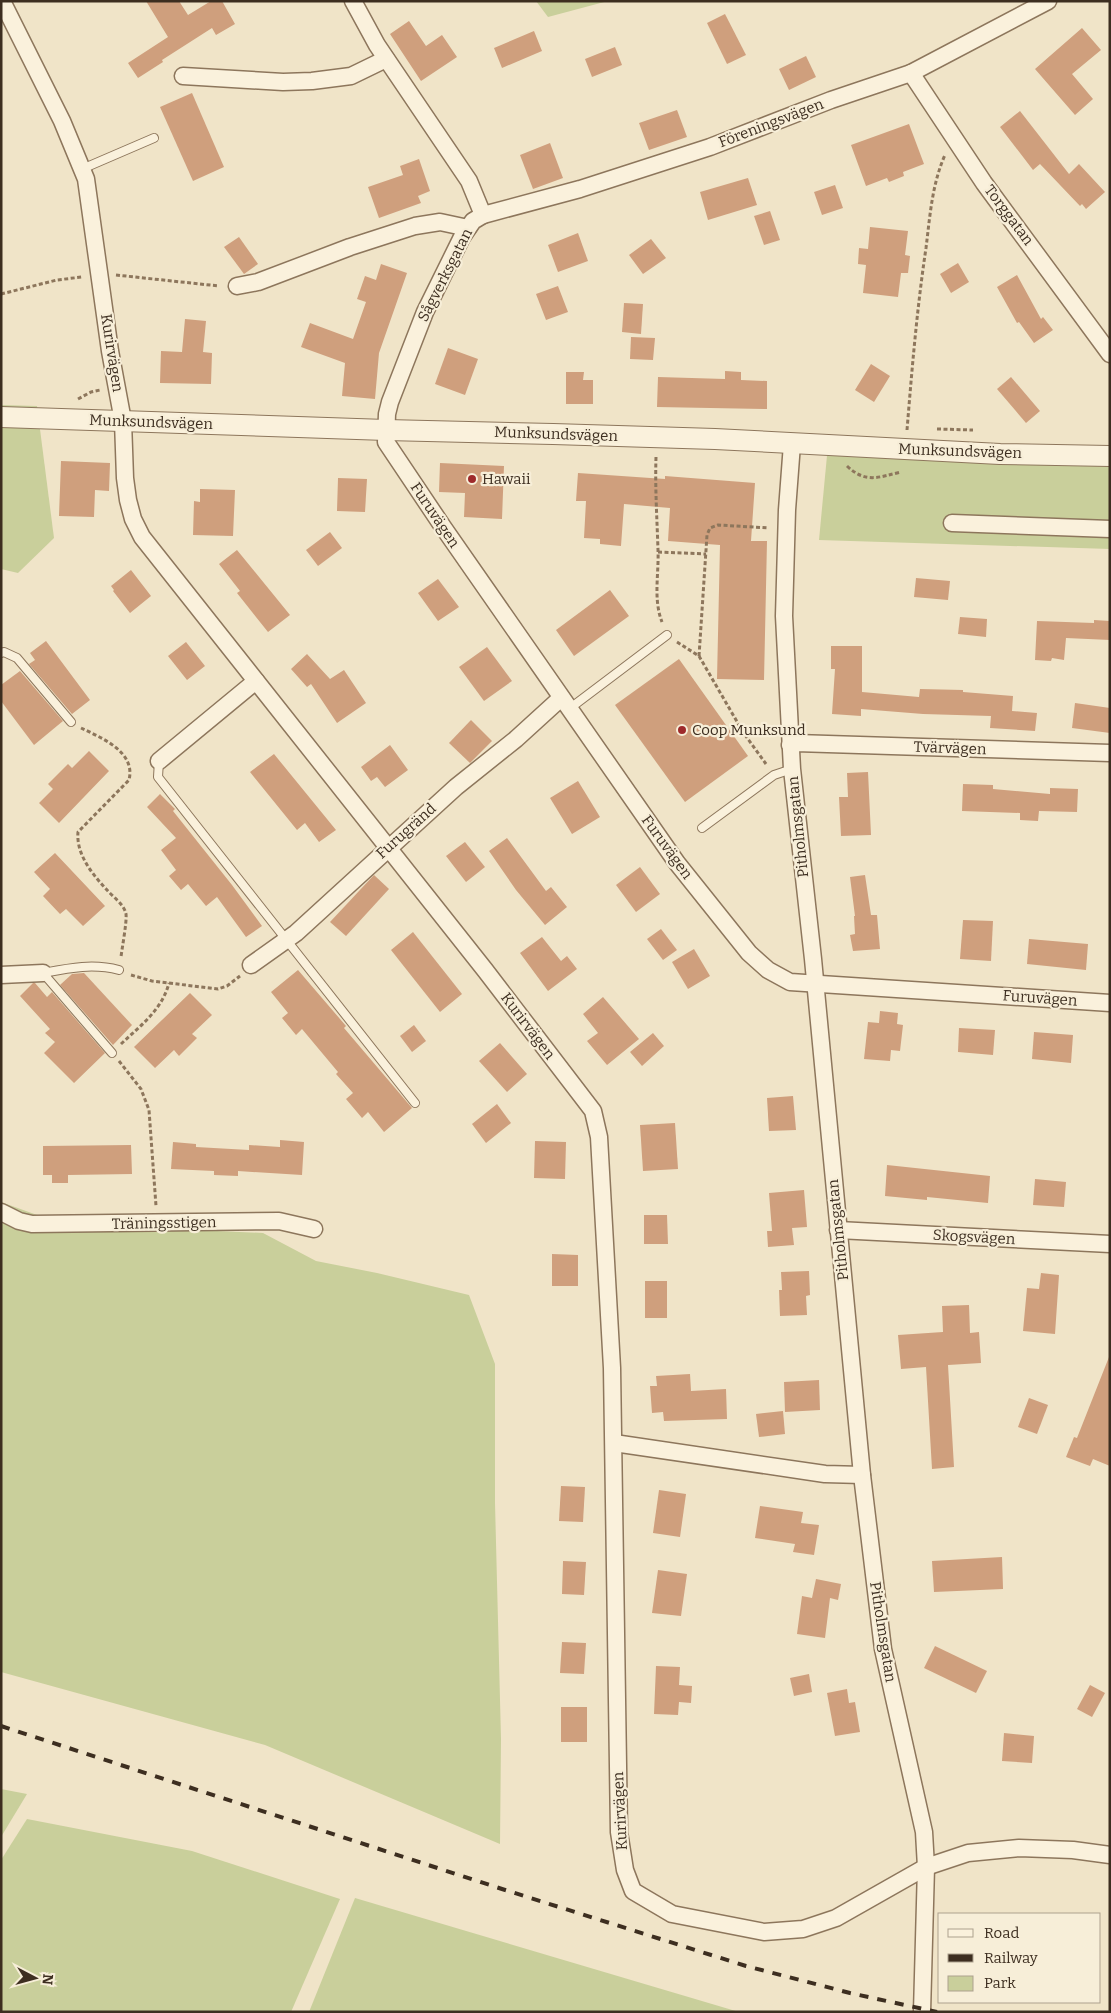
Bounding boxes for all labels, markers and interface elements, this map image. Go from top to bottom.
street label: Föreningsvägen [716,94,827,151]
street label: Torggatan [980,181,1038,249]
street label: Sågverksgatan [414,225,476,324]
street label: Kurirvägen [97,313,127,394]
street label: Munksundsvägen [89,411,214,433]
street label: Munksundsvägen [494,423,619,445]
street label: Munksundsvägen [898,440,1023,462]
place label: Hawaii [482,470,531,488]
marker: Hawaii [466,473,478,485]
street label: Furuvägen [407,479,464,552]
place label: Coop Munksund [692,721,806,739]
marker: Coop Munksund [676,724,688,736]
street label: Tvärvägen [913,738,987,758]
street label: Pitholmsgatan [784,775,812,879]
street label: Furugränd [372,799,440,863]
street label: Furuvägen [638,811,697,883]
street label: Furuvägen [1002,986,1078,1010]
street label: Kurirvägen [497,989,559,1063]
street label: Pitholmsgatan [824,1178,852,1282]
street label: Träningsstigen [112,1213,217,1233]
street label: Skogsvägen [932,1226,1016,1248]
street label: Pitholmsgatan [866,1580,900,1684]
street label: Kurirvägen [609,1771,631,1851]
legend [938,1913,1101,2003]
text: Road [984,1924,1019,1942]
text: Railway [984,1949,1038,1967]
north arrow [10,1953,60,2003]
text: N [38,1973,56,1986]
text: Park [984,1974,1016,1992]

